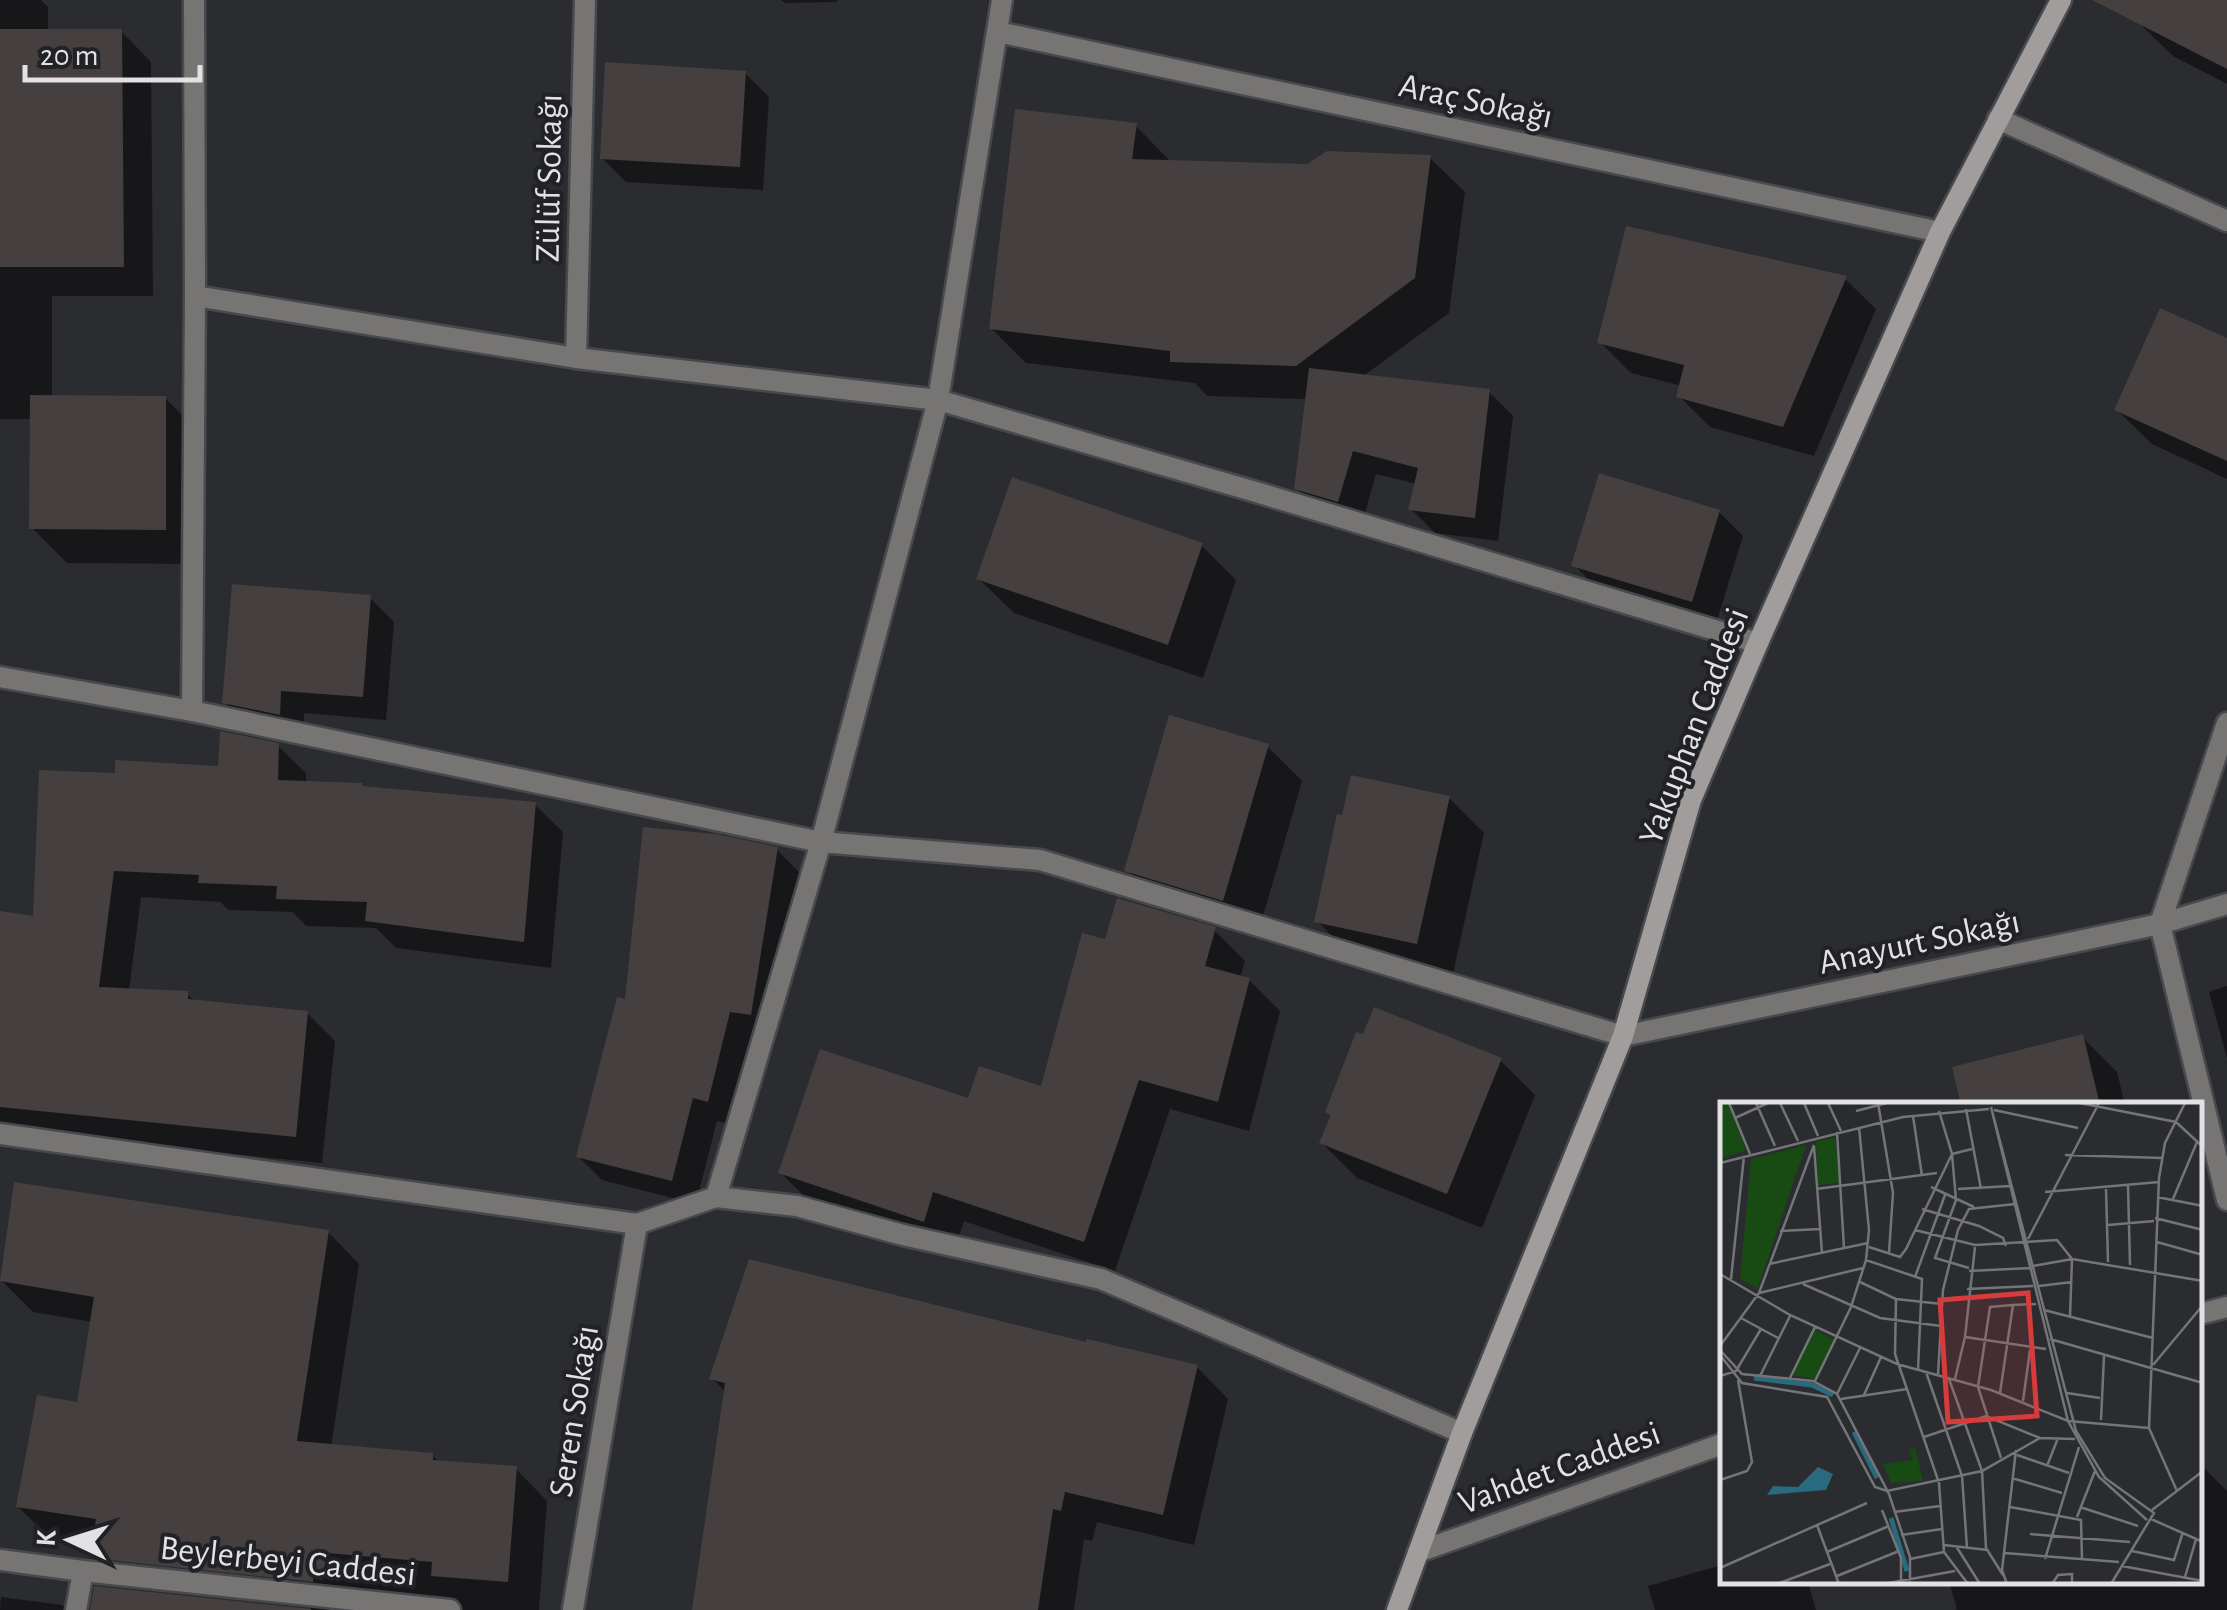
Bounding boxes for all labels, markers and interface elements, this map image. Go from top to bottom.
scale bar [25,20,200,82]
text: 20 m [40,41,98,71]
street label: Araç Sokağı [1396,68,1556,135]
street label: Zülüf Sokağı [531,94,568,262]
street label: Yakuphan Caddesi [1633,604,1756,850]
street label: Anayurt Sokağı [1816,904,2023,981]
inset map [1720,1102,2202,1585]
street label: Seren Sokağı [544,1323,605,1499]
street label: Vahdet Caddesi [1454,1416,1665,1521]
north arrow [20,1490,120,1590]
text: K [33,1529,62,1548]
street label: Beylerbeyi Caddesi [158,1531,418,1592]

